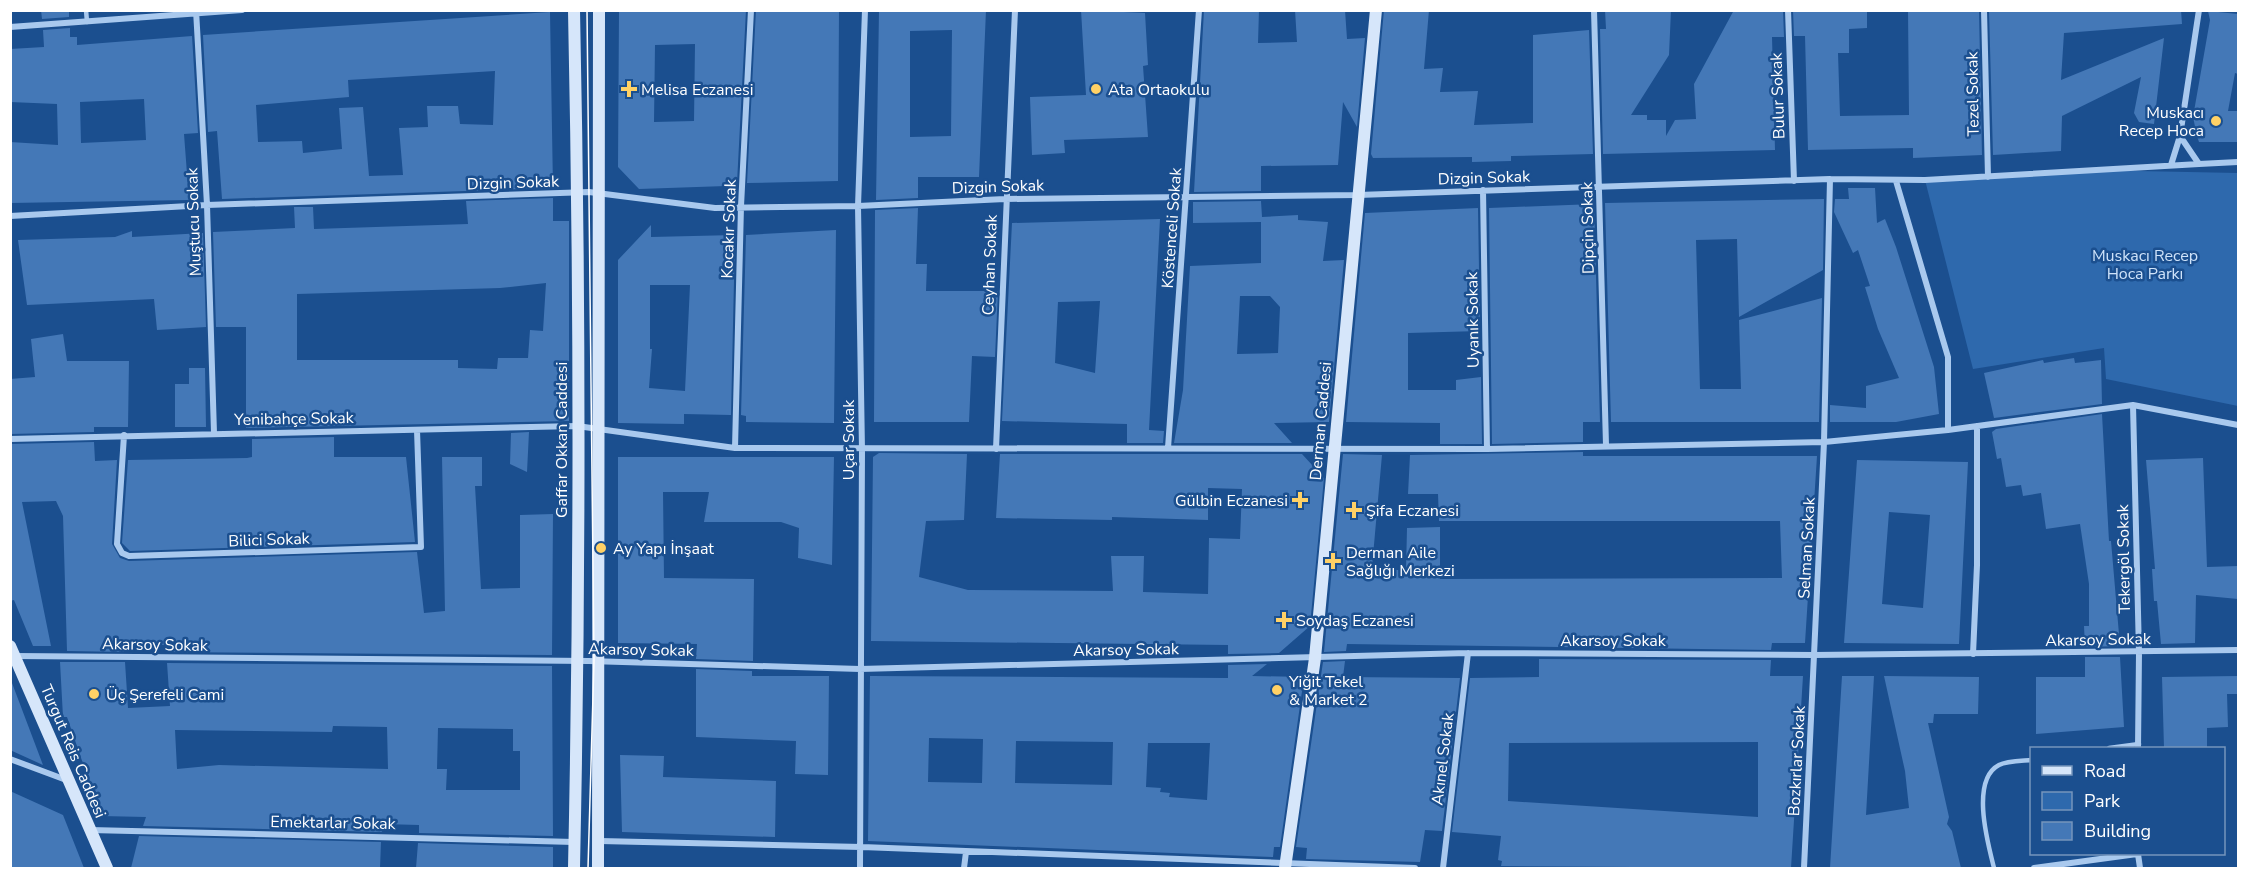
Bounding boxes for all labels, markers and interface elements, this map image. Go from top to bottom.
street label: Tezel Sokak [1961,50,1985,136]
street label: Bulur Sokak [1765,51,1791,140]
place label: Melisa Eczanesi [641,79,753,101]
place label: Ata Ortaokulu [1108,79,1210,101]
marker: Melisa Eczanesi [622,82,636,96]
marker: Ata Ortaokulu [1089,82,1103,96]
place label: Muskacı Recep Hoca [2119,102,2204,142]
marker: Muskacı Recep Hoca [2209,114,2223,128]
street label: Dizgin Sokak [1438,165,1532,191]
street label: Muştucu Sokak [181,166,207,277]
street label: Köstenceli Sokak [1157,166,1187,289]
street label: Dizgin Sokak [467,170,561,196]
street label: Dizgin Sokak [952,174,1046,200]
street label: Kocakır Sokak [716,178,742,279]
street label: Dipçin Sokak [1576,181,1600,274]
street label: Ceyhan Sokak [977,213,1003,316]
park label: Muskacı Recep Hoca Parkı [2092,245,2198,285]
street label: Uyanık Sokak [1461,271,1485,368]
street label: Derman Caddesi [1305,361,1337,481]
street label: Gaffar Okkan Caddesi [551,362,573,518]
street label: Uçar Sokak [838,399,860,480]
street label: Yenibahçe Sokak [233,407,355,431]
place label: Gülbin Eczanesi [1175,490,1288,512]
marker: Gülbin Eczanesi [1293,493,1307,507]
street label: Selman Sokak [1793,496,1821,599]
place label: Şifa Eczanesi [1366,500,1459,522]
marker: Şifa Eczanesi [1347,503,1361,517]
street label: Tekergöl Sokak [2112,503,2136,614]
street label: Bilici Sokak [228,528,311,552]
place label: Ay Yapı İnşaat [613,538,714,560]
marker: Ay Yapı İnşaat [594,541,608,555]
place label: Derman Aile Sağlığı Merkezi [1346,542,1455,582]
marker: Derman Aile Sağlığı Merkezi [1324,552,1342,570]
place label: Soydaş Eczanesi [1296,610,1414,632]
marker: Soydaş Eczanesi [1277,613,1291,627]
street label: Akarsoy Sokak [2045,628,2152,652]
street label: Akarsoy Sokak [1560,630,1667,652]
street label: Akarsoy Sokak [102,633,209,657]
street label: Akarsoy Sokak [588,638,695,662]
street label: Akarsoy Sokak [1073,638,1180,662]
place label: Yiğit Tekel & Market 2 [1288,671,1368,711]
street label: Turgut Reis Caddesi [35,681,111,822]
marker: Yiğit Tekel & Market 2 [1270,683,1284,697]
place label: Üç Şerefeli Cami [106,684,224,706]
marker: Üç Şerefeli Cami [87,687,101,701]
street label: Bozkırlar Sokak [1783,704,1811,817]
street label: Akınel Sokak [1426,711,1460,807]
legend [2030,747,2225,855]
text: Road [2084,759,2126,783]
text: Park [2084,789,2121,813]
street label: Emektarlar Sokak [270,811,397,835]
text: Building [2084,819,2151,843]

